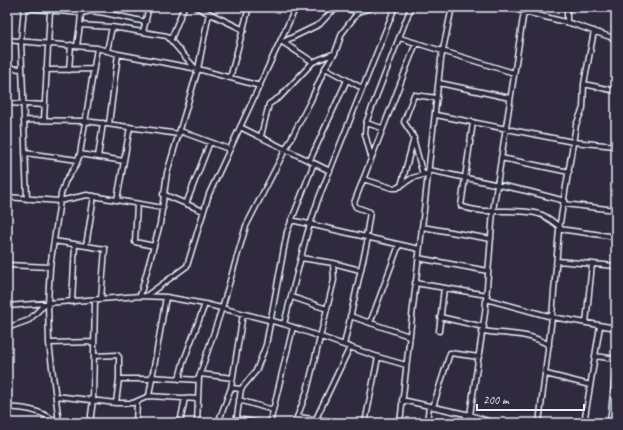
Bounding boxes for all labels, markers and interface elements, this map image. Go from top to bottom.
scale bar [477,386,584,412]
text: 200 m [483,392,510,408]

